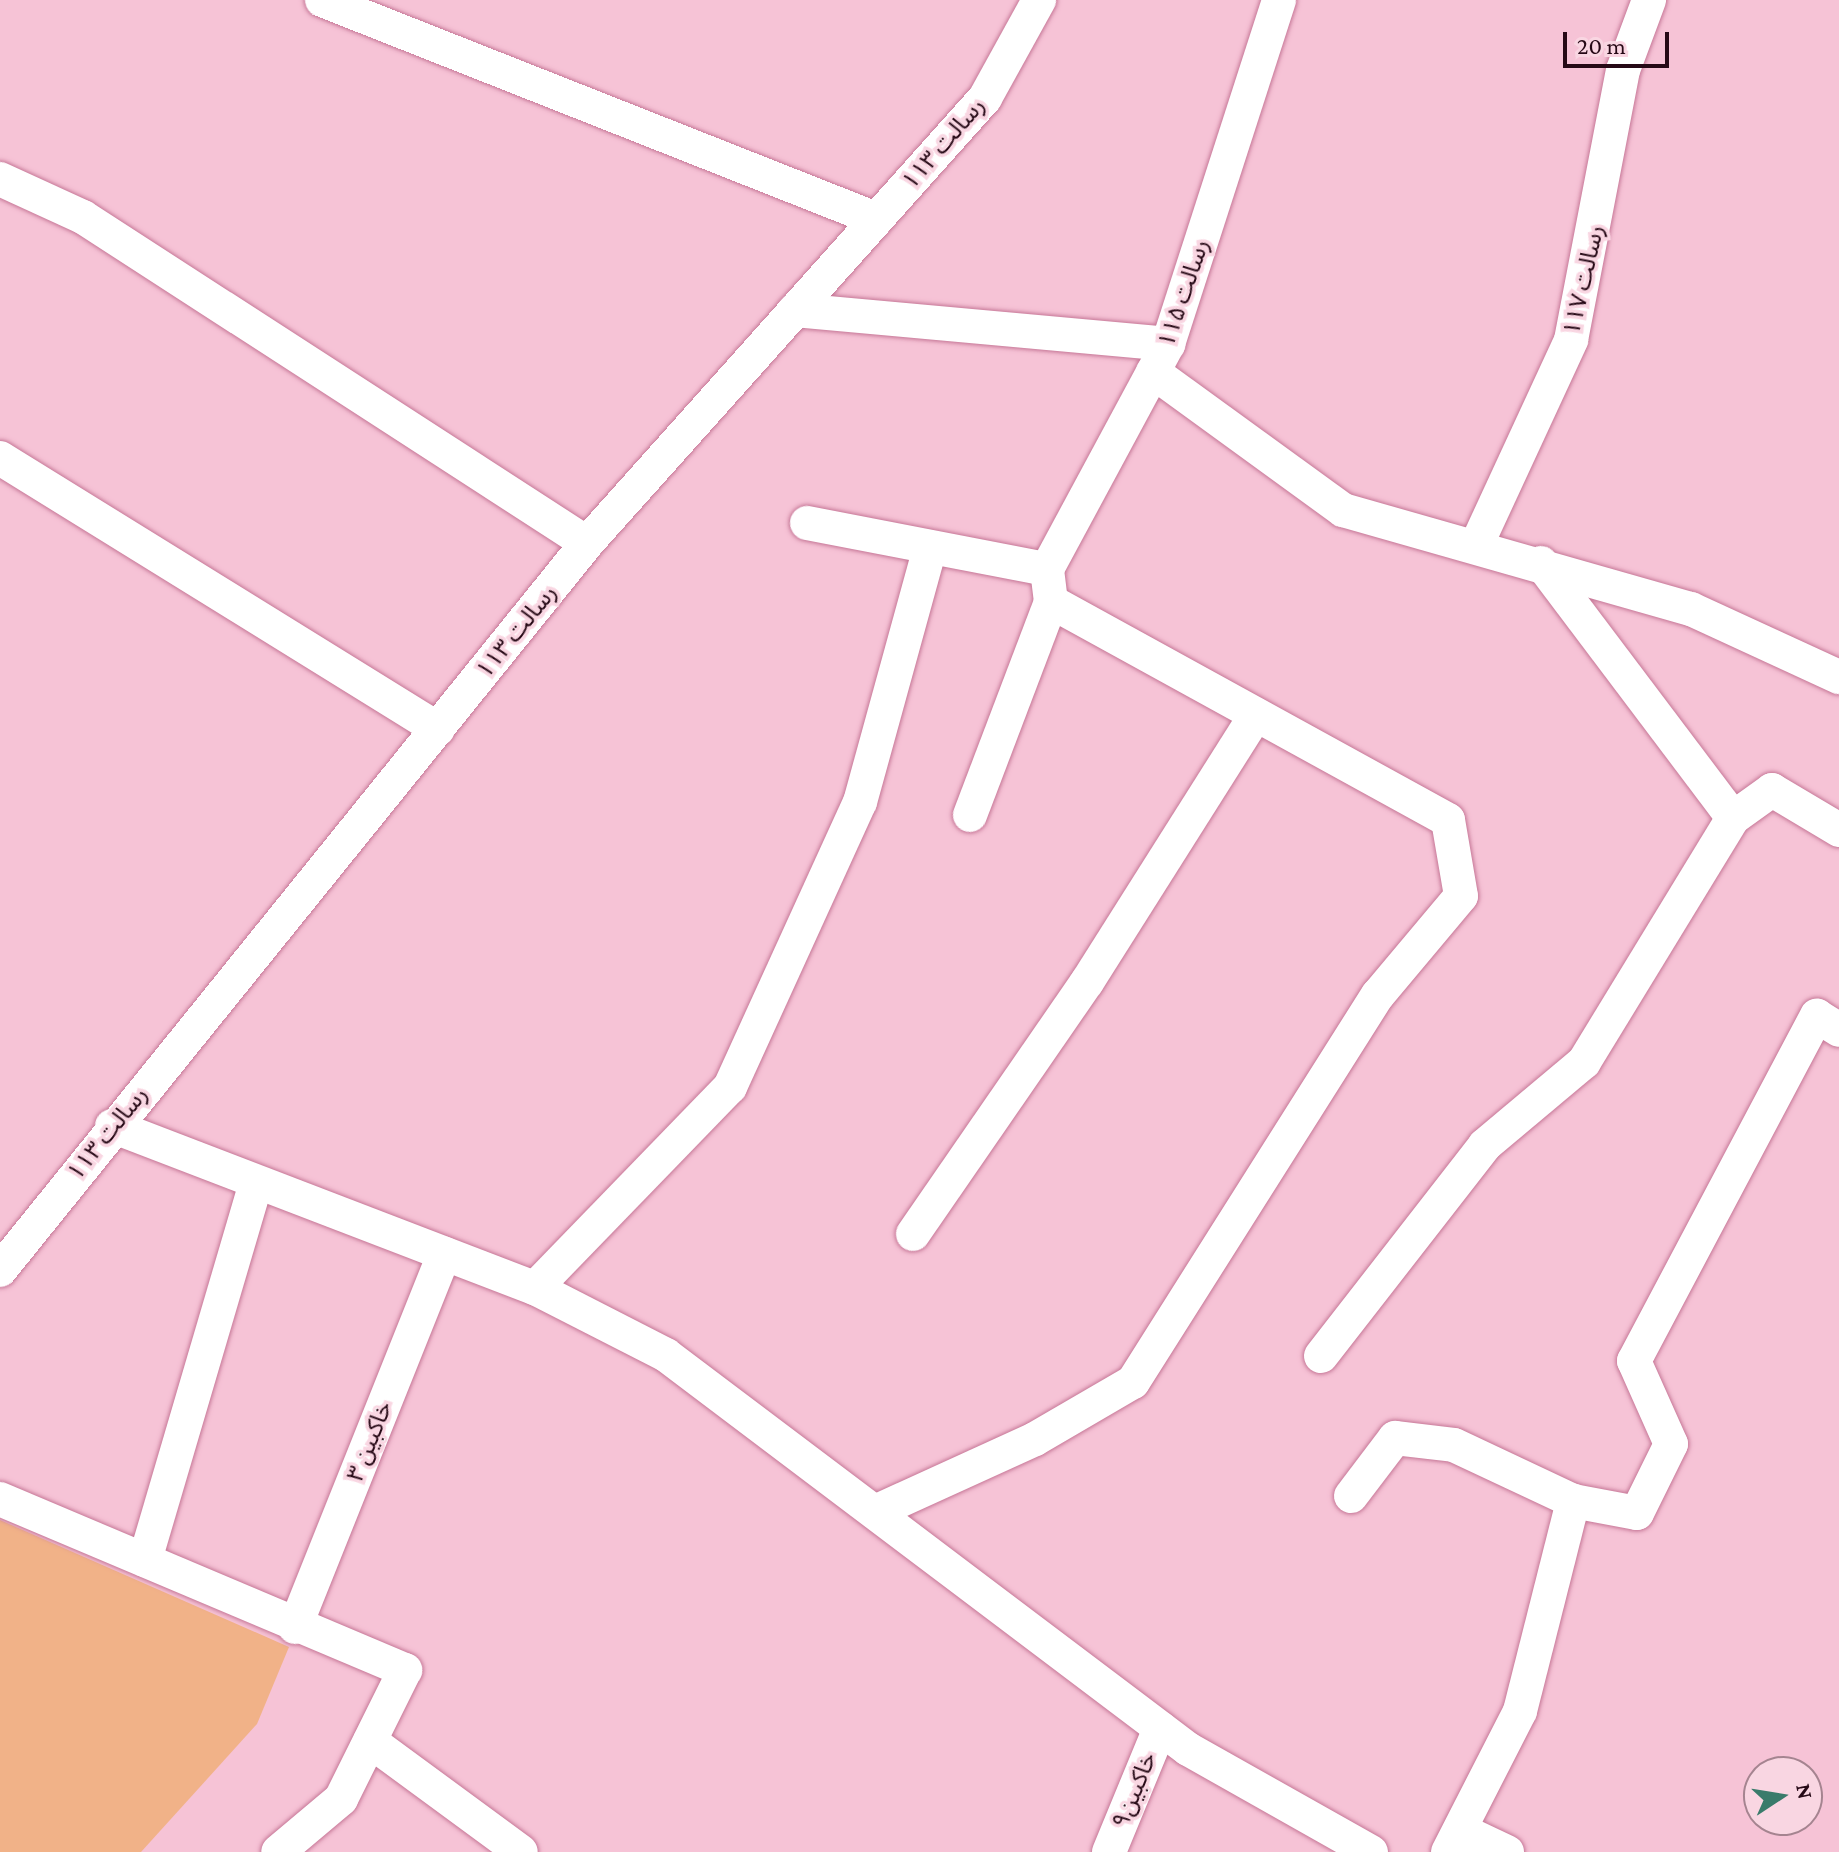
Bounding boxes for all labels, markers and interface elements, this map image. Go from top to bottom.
scale bar [1567,16,1673,66]
text: 20 m [1577,32,1626,59]
street label: رسالت ۱۱۳ [895,91,991,195]
street label: رسالت ۱۱۷ [1556,222,1610,338]
street label: رسالت ۱۱۵ [1151,235,1215,351]
street label: رسالت ۱۱۳ [470,578,562,684]
street label: رسالت ۱۱۳ [61,1080,153,1186]
street label: خاکبین ۳ [340,1397,398,1485]
street label: خاکبین۹ [1106,1748,1162,1832]
north arrow [1743,1756,1823,1836]
text: N [1791,1781,1819,1801]

